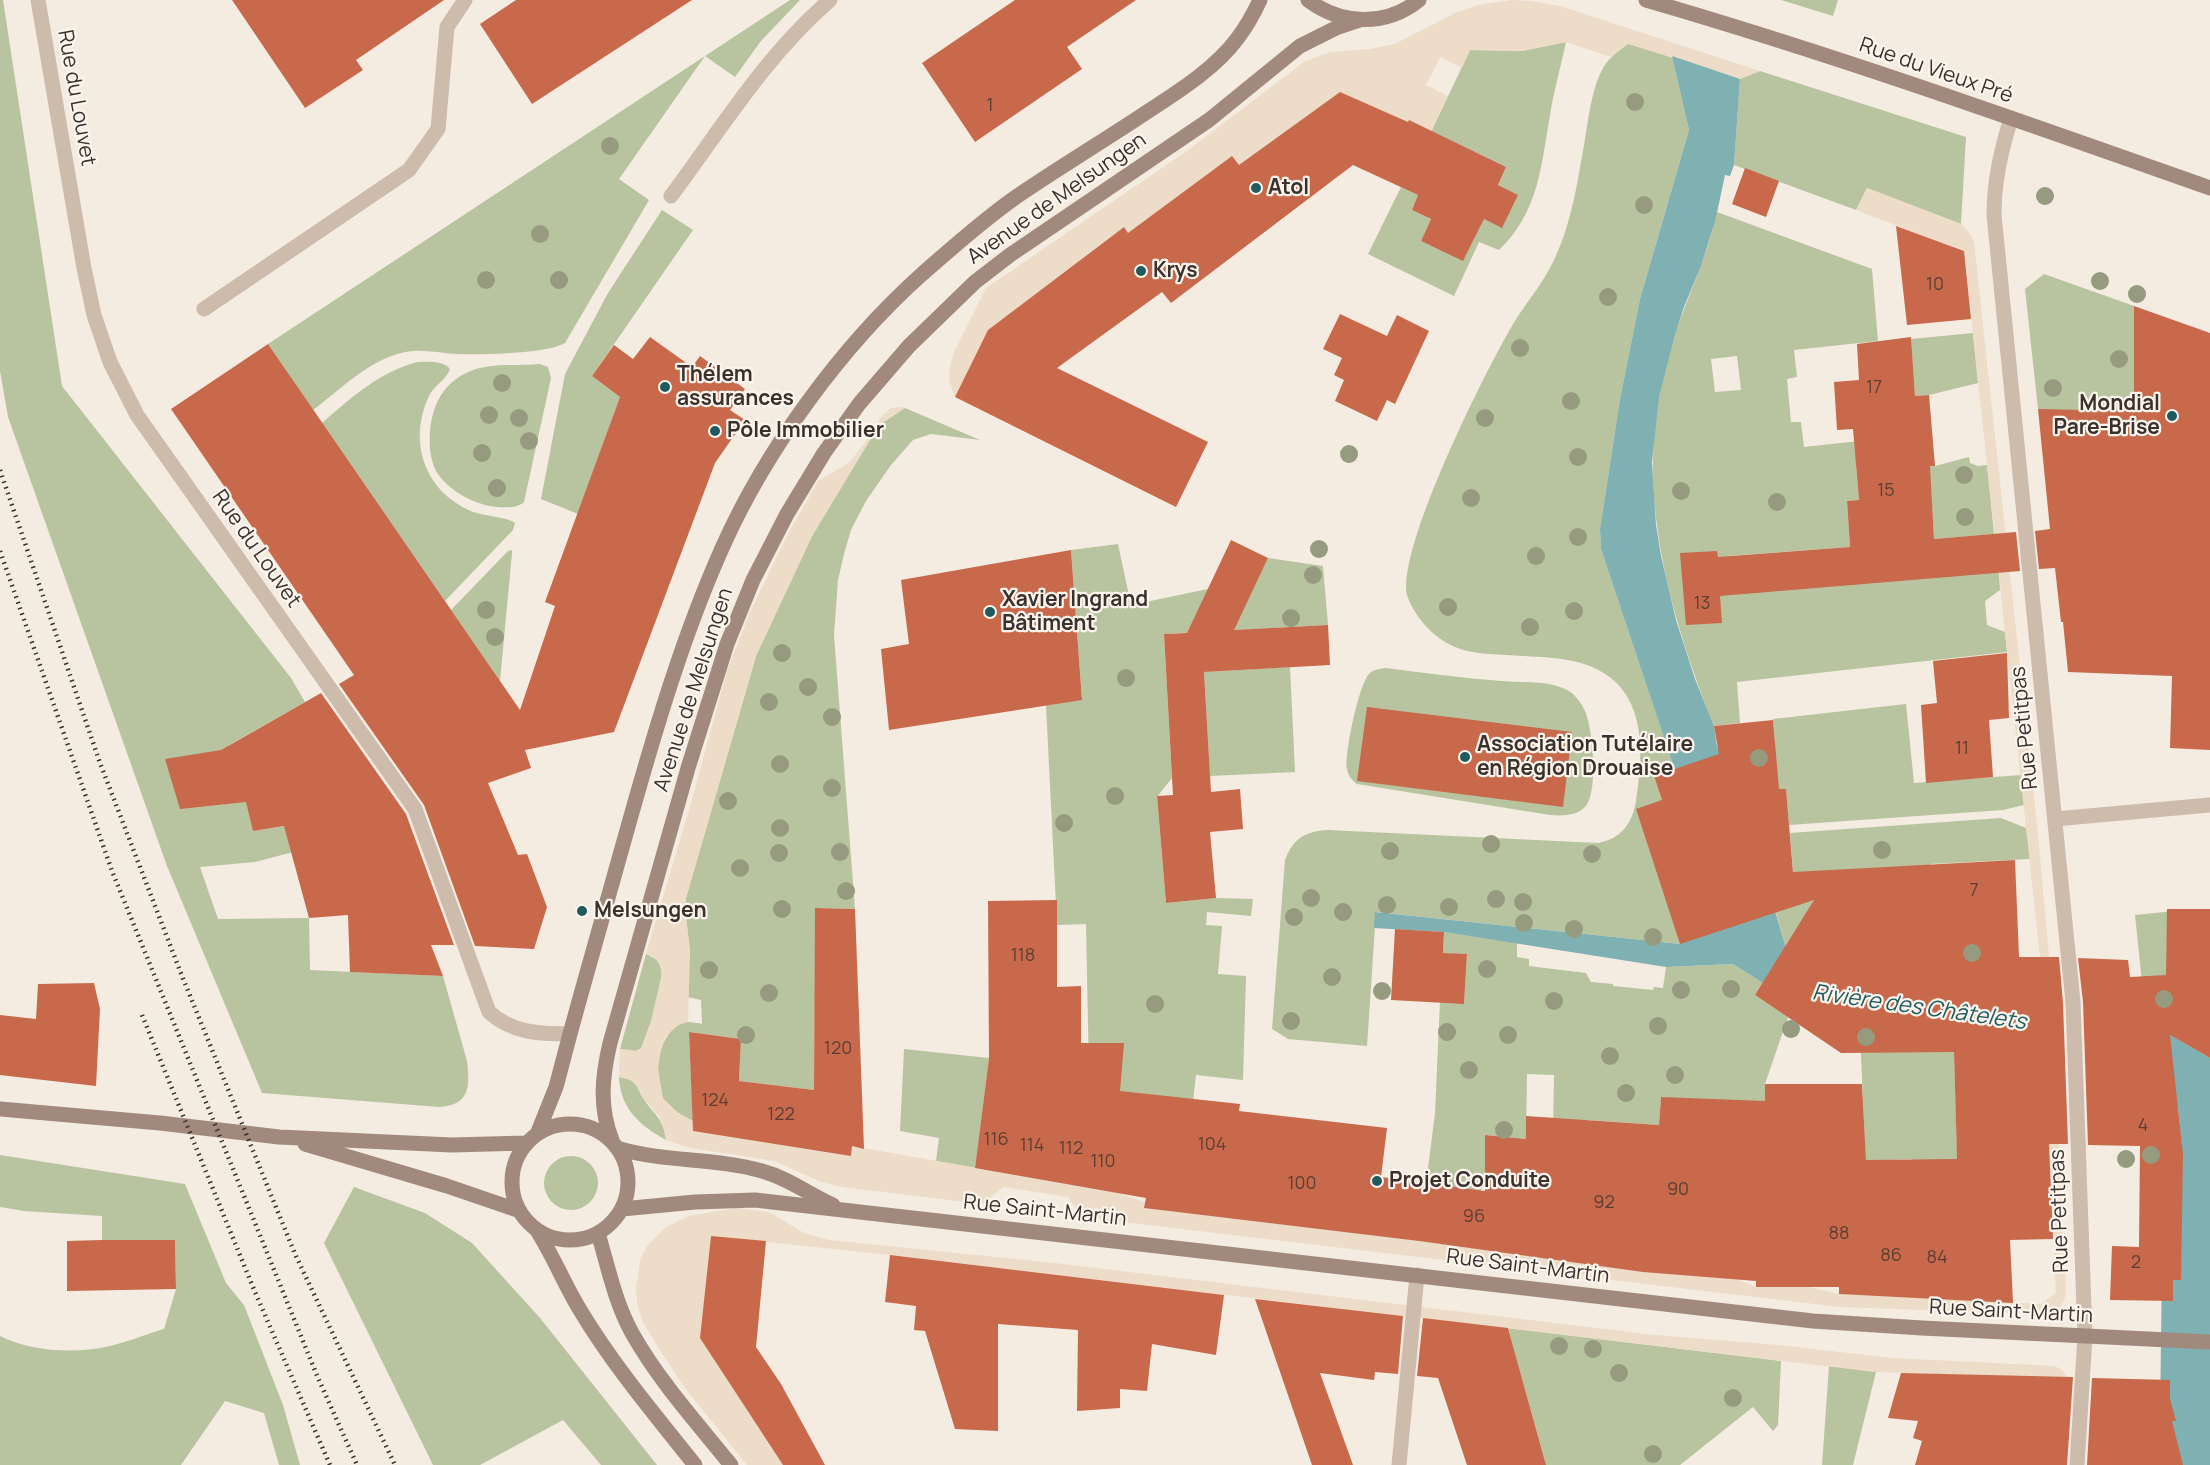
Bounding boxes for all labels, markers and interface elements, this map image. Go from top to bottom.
street label: Rue du Louvet [52,28,100,168]
street label: Rue du Vieux Pré [1856,33,2016,109]
house number: 1 [986,95,994,117]
street label: Avenue de Melsungen [963,128,1151,270]
place label: Atol [1268,175,1309,201]
marker: Atol [1249,181,1263,195]
place label: Krys [1153,258,1198,284]
marker: Krys [1134,264,1148,278]
house number: 10 [1926,274,1944,296]
place label: Thélem assurances [677,362,794,412]
house number: 17 [1866,377,1882,399]
marker: Thélem assurances [658,380,672,394]
place label: Mondial Pare-Brise [2054,391,2160,441]
marker: Mondial Pare-Brise [2165,409,2179,423]
place label: Pôle Immobilier [727,418,884,444]
marker: Pôle Immobilier [708,424,722,438]
house number: 15 [1877,480,1895,502]
street label: Rue du Louvet [206,485,306,613]
street label: Avenue de Melsungen [649,585,739,795]
place label: Xavier Ingrand Bâtiment [1002,587,1148,637]
house number: 13 [1694,593,1710,615]
marker: Xavier Ingrand Bâtiment [983,605,997,619]
street label: Rue Petitpas [2006,665,2044,791]
place label: Association Tutélaire en Région Drouaise [1477,732,1693,782]
house number: 11 [1955,738,1969,760]
marker: Association Tutélaire en Région Drouaise [1458,750,1472,764]
house number: 7 [1969,880,1979,902]
place label: Melsungen [594,898,707,924]
marker: Melsungen [575,904,589,918]
house number: 118 [1011,945,1035,967]
water label: Rivière des Châtelets [1810,980,2028,1036]
house number: 120 [824,1038,852,1060]
house number: 124 [701,1090,729,1112]
house number: 122 [767,1104,795,1126]
house number: 4 [2138,1115,2148,1137]
house number: 116 [983,1129,1009,1151]
house number: 104 [1198,1134,1226,1156]
house number: 114 [1020,1135,1044,1157]
house number: 112 [1059,1138,1083,1160]
street label: Rue Petitpas [2045,1149,2075,1273]
house number: 110 [1090,1151,1116,1173]
place label: Projet Conduite [1389,1168,1550,1194]
house number: 100 [1288,1173,1316,1195]
marker: Projet Conduite [1370,1174,1384,1188]
house number: 90 [1667,1179,1689,1201]
street label: Rue Saint-Martin [962,1190,1128,1232]
house number: 92 [1593,1192,1615,1214]
house number: 96 [1463,1206,1485,1228]
house number: 88 [1829,1223,1849,1245]
street label: Rue Saint-Martin [1445,1244,1611,1290]
house number: 86 [1880,1245,1902,1267]
house number: 84 [1926,1247,1948,1269]
house number: 2 [2131,1252,2141,1274]
street label: Rue Saint-Martin [1928,1295,2094,1329]

